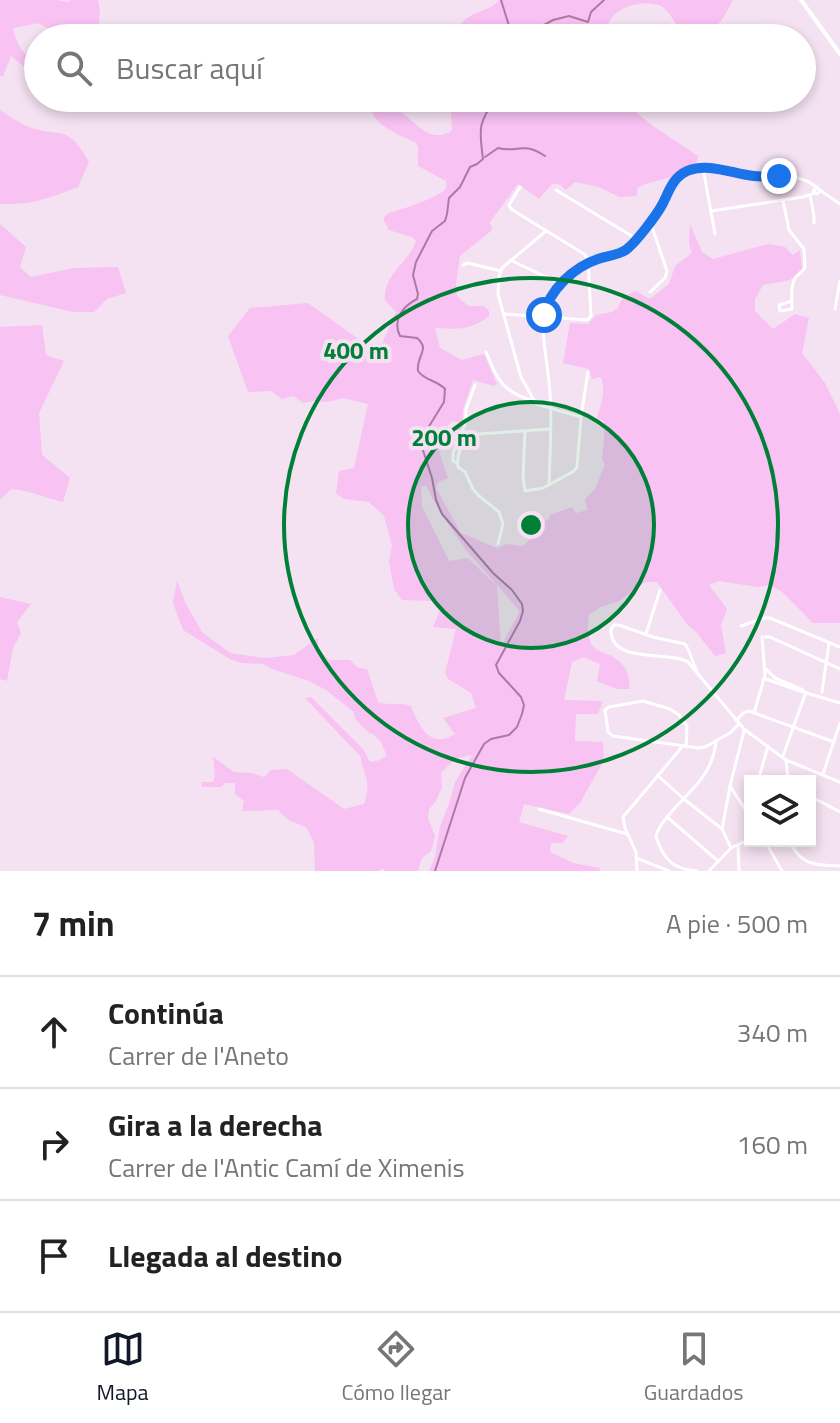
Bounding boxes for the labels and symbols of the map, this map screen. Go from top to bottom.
route end [761,158,797,194]
route start [526,297,562,333]
text: 400 m [323,332,389,368]
text: 200 m [411,419,477,455]
centre of rings [517,511,545,539]

